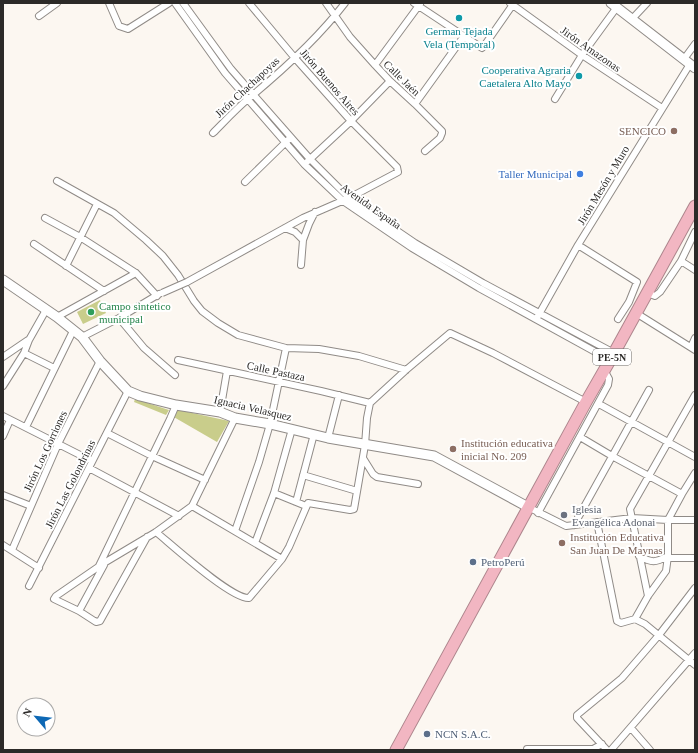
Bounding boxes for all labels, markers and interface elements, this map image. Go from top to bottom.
marker: German Tejada Vela (Temporal) [454,13,464,23]
street label: Jirón Amazonas [559,24,623,74]
place label: German Tejada Vela (Temporal) [423,25,495,51]
street label: Jirón Buenos Aires [298,46,362,118]
street label: Jirón Chachapoyas [212,54,282,120]
street label: Calle Jaén [381,58,423,98]
place label: Cooperativa Agraria Caetalera Alto Mayo [479,64,571,89]
marker: Cooperativa Agraria Caetalera Alto Mayo [574,71,584,81]
place label: SENCICO [619,125,666,137]
marker: SENCICO [669,126,679,136]
street label: Jirón Mesón y Muro [575,143,632,227]
place label: Taller Municipal [499,168,572,180]
marker: Taller Municipal [575,169,585,179]
street label: Avenida España [338,181,404,231]
place label: Campo sintetico municipal [99,300,171,325]
marker: Campo sintetico municipal [86,307,96,317]
road number: PE-5N [593,349,631,365]
street label: Calle Pastaza [246,359,306,383]
street label: Ignacia Velasquez [213,393,293,423]
street label: Jirón Los Gorriones [21,409,69,493]
place label: Institución educativa inicial No. 209 [461,437,553,462]
street label: Jirón Las Golondrinas [42,438,98,530]
marker: Institución educativa inicial No. 209 [448,444,458,454]
place label: Iglesia Evangélica Adonai [572,503,655,528]
marker: Iglesia Evangélica Adonai [559,510,569,520]
place label: Institución Educativa San Juan De Maynas [570,531,664,556]
marker: Institución Educativa San Juan De Maynas [557,538,567,548]
place label: PetroPerú [481,556,525,568]
marker: PetroPerú [468,557,478,567]
north arrow [16,697,56,737]
text: N [20,706,34,719]
place label: NCN S.A.C. [435,728,491,740]
marker: NCN S.A.C. [422,729,432,739]

